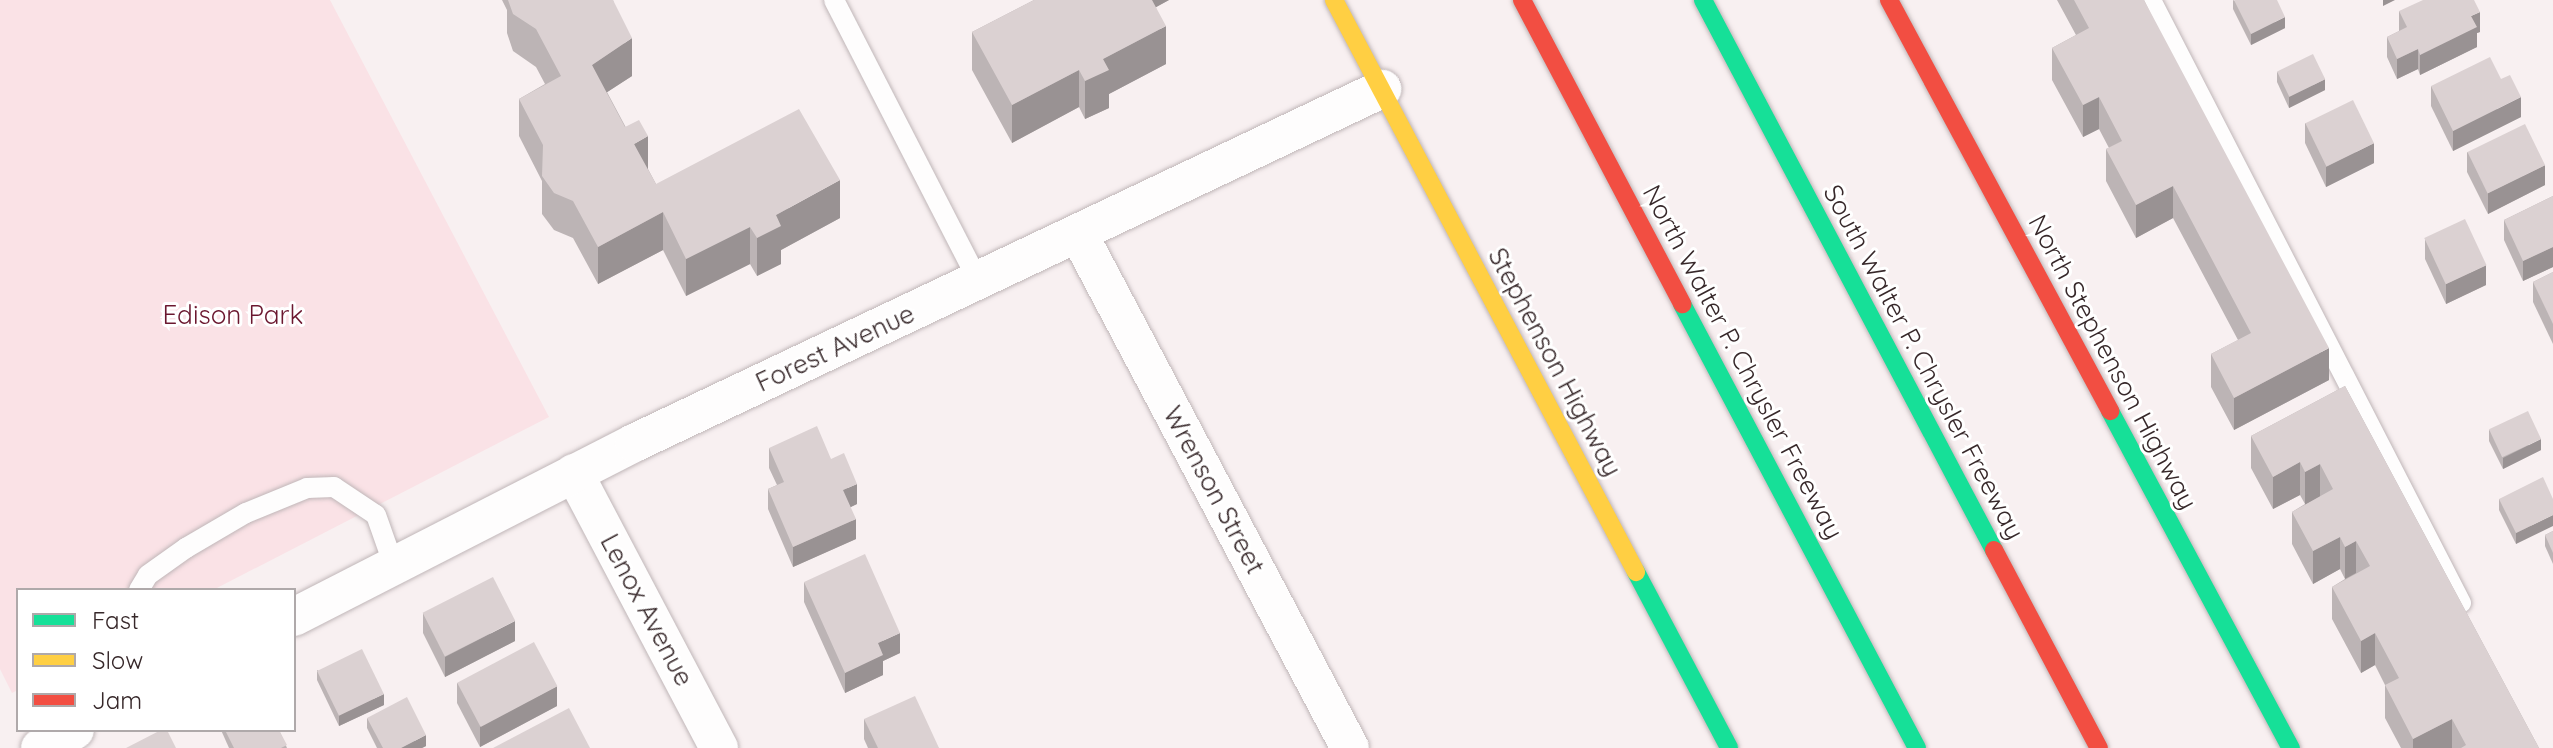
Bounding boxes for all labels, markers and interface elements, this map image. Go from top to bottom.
street label: South Walter P. Chrysler Freeway [1817,179,2031,545]
street label: North Walter P. Chrysler Freeway [1636,180,1850,544]
street label: North Stephenson Highway [2022,209,2204,515]
street label: Stephenson Highway [1482,243,1628,481]
street label: Forest Avenue [751,298,919,398]
park label: Edison Park [162,299,304,331]
street label: Wrenson Street [1157,401,1271,579]
street label: Lenox Avenue [594,529,700,691]
legend [16,588,296,732]
text: Fast [92,605,139,635]
text: Slow [92,645,143,675]
text: Jam [92,685,142,715]

